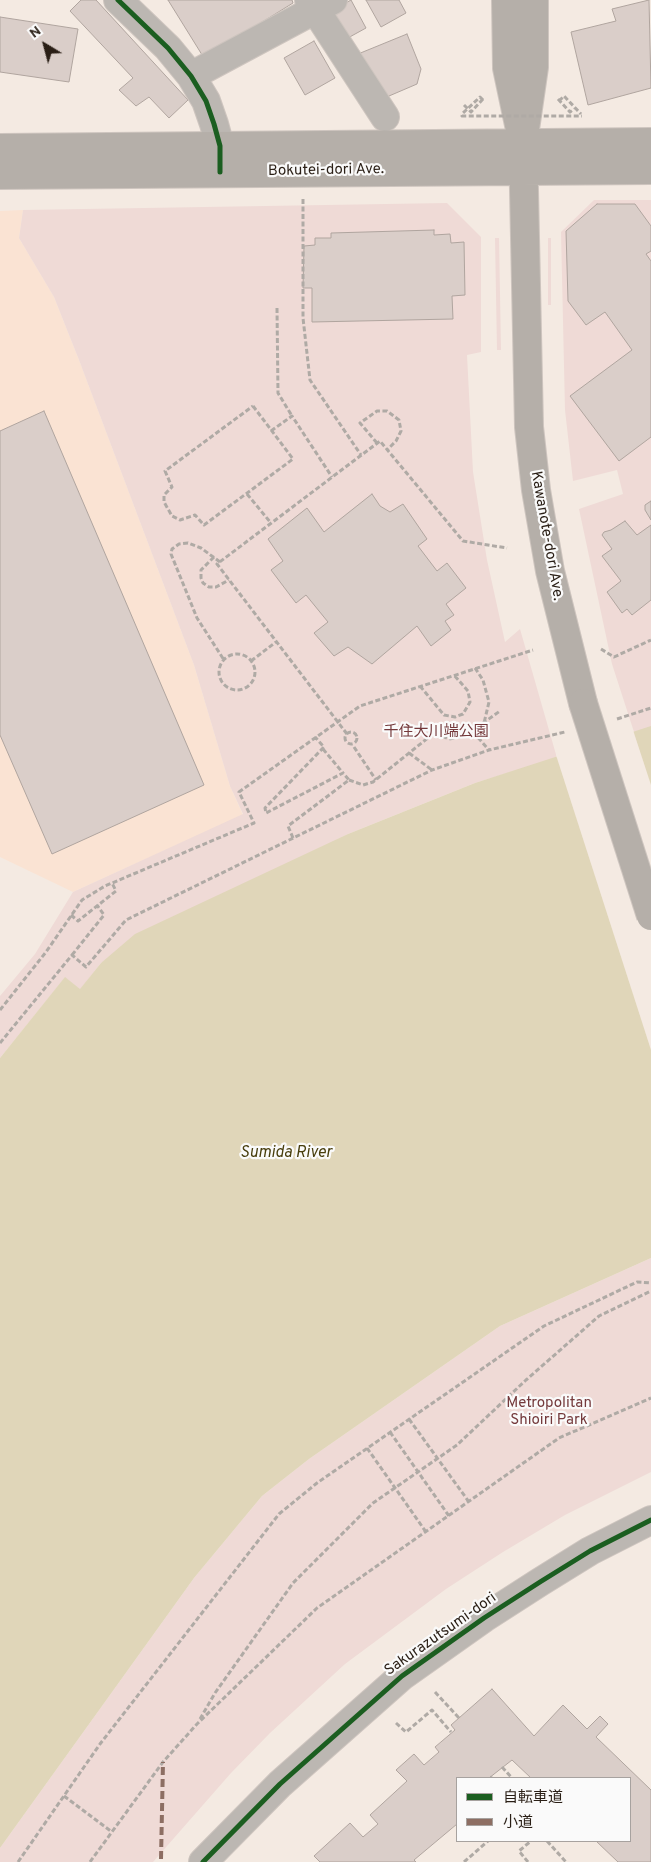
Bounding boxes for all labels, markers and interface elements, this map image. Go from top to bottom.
north arrow [20,20,70,70]
text: N [27,23,45,42]
street label: Bokutei-dori Ave. [268,161,384,181]
street label: Kawanote-dori Ave. [526,470,566,602]
park label: 千住大川端公園 [384,724,488,742]
water label: Sumida River [240,1144,332,1164]
park label: Metropolitan Shioiri Park [506,1395,592,1430]
street label: Sakurazutsumi-dori [382,1590,500,1680]
legend [456,1777,631,1842]
text: 自転車道 [503,1789,563,1808]
text: 小道 [503,1814,533,1833]

